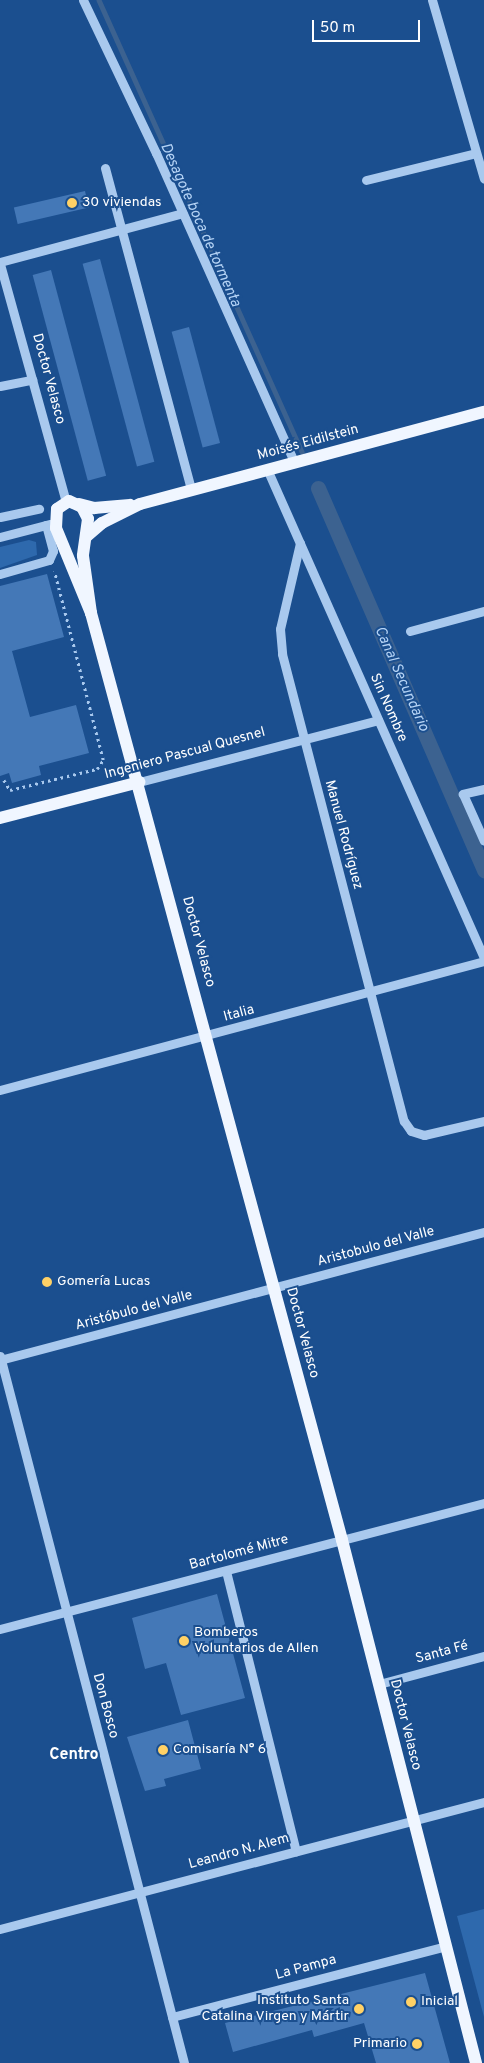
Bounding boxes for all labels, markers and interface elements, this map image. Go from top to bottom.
scale bar [314,10,422,42]
text: 50 m [320,19,355,38]
water label: Desagote boca de tormenta [156,140,244,310]
place label: 30 viviendas [82,195,162,211]
marker: 30 viviendas [66,197,78,209]
street label: Doctor Velasco [28,332,68,426]
street label: Moisés Eidilstein [256,421,360,465]
water label: Canal Secundario [370,624,432,734]
street label: Sin Nombre [365,671,411,745]
street label: Ingeniero Pascual Quesnel [103,724,267,784]
street label: Manuel Rodríguez [320,778,366,892]
street label: Doctor Velasco [178,895,218,989]
street label: Italia [222,1002,256,1026]
street label: Aristobulo del Valle [315,1223,437,1271]
place label: Gomería Lucas [57,1274,150,1290]
marker: Gomería Lucas [41,1276,53,1288]
street label: Doctor Velasco [282,1286,322,1380]
street label: Aristóbulo del Valle [73,1287,195,1335]
street label: Bartolomé Mitre [188,1532,290,1574]
place label: Bomberos Voluntarios de Allen [194,1625,319,1658]
marker: Bomberos Voluntarios de Allen [178,1635,190,1647]
street label: Santa Fé [414,1638,470,1668]
street label: Don Bosco [88,1672,122,1740]
street label: Doctor Velasco [386,1678,424,1772]
place label: Comisaría N° 6 [173,1742,266,1758]
marker: Comisaría N° 6 [157,1744,169,1756]
district label: Centro [49,1745,99,1765]
street label: Leandro N. Alem [187,1830,291,1874]
street label: La Pampa [274,1952,338,1984]
place label: Instituto Santa Catalina Virgen y Mártir [201,1993,349,2025]
place label: Inicial [421,1994,458,2010]
marker: Inicial [405,1996,417,2008]
marker: Instituto Santa Catalina Virgen y Mártir [353,2003,365,2015]
place label: Primario [353,2036,407,2052]
marker: Primario [411,2038,423,2050]

